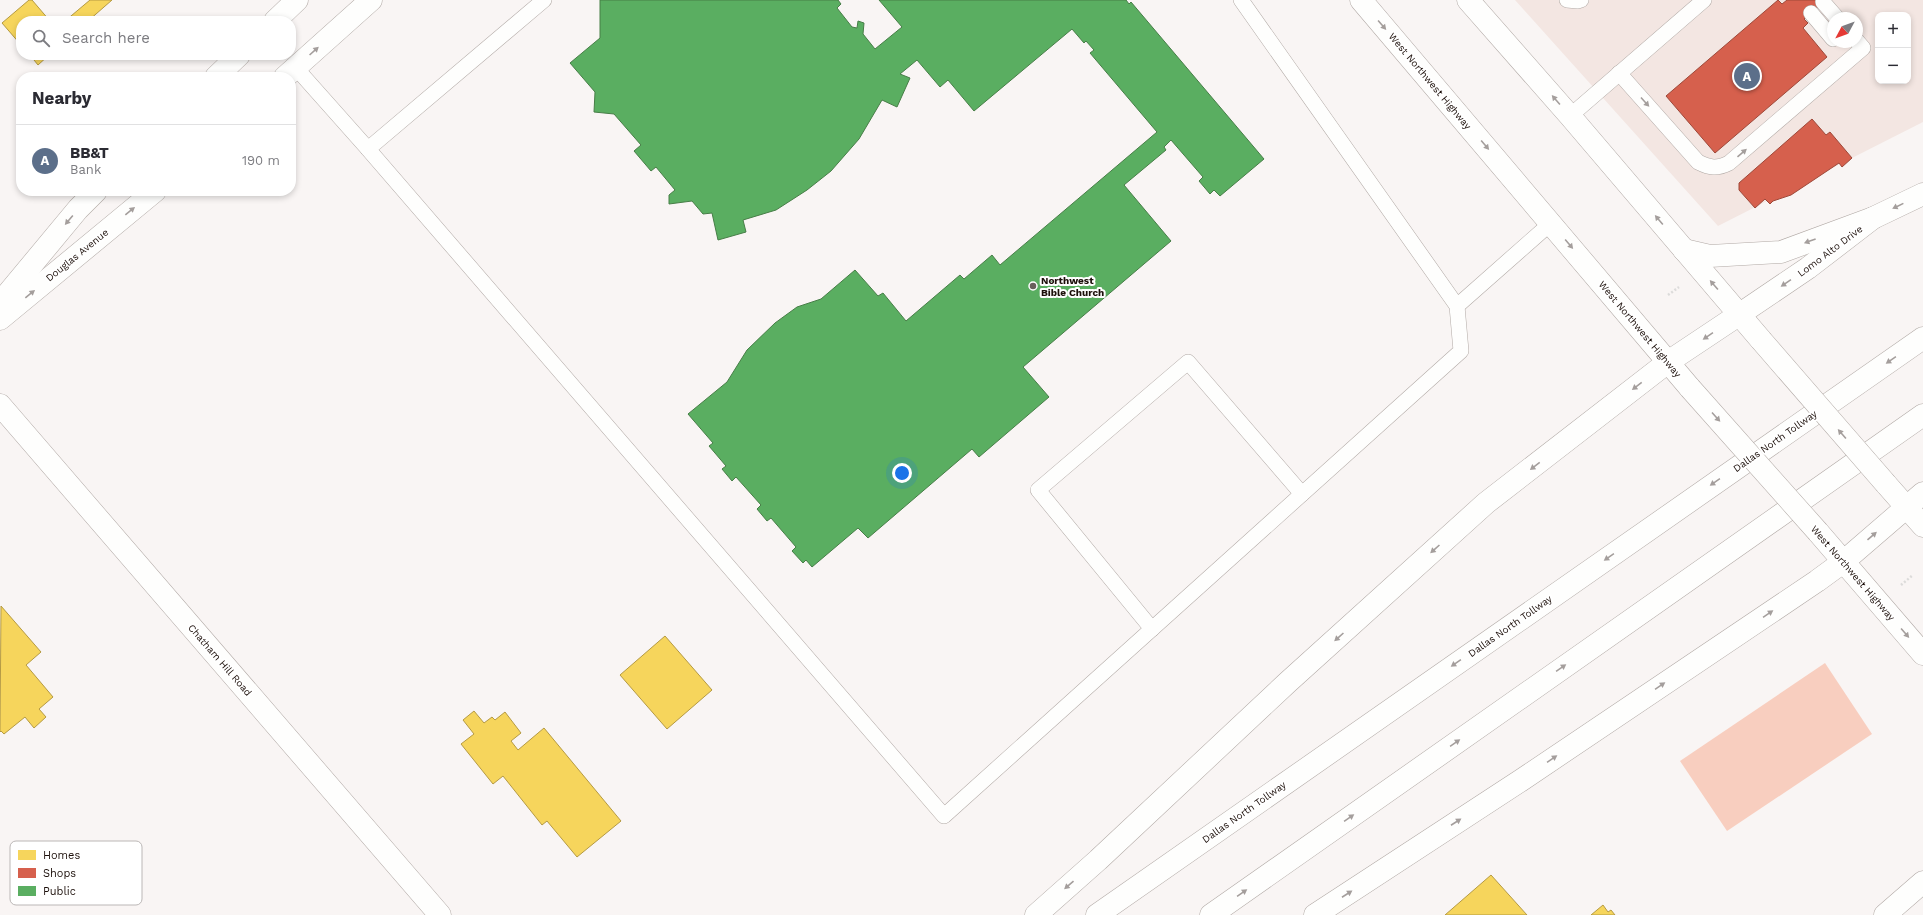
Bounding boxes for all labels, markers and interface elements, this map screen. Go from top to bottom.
north arrow [1827,12,1863,48]
map controls [1875,12,1911,84]
button: + [1875,12,1911,48]
search box [16,16,296,60]
one-way arrow [1378,20,1387,30]
icon: search [30,27,52,49]
text: Search here [62,29,150,47]
street label: West Northwest Highway [1386,31,1474,132]
one-way arrow [309,46,319,56]
button: − [1875,48,1911,84]
pin: A [1734,61,1760,91]
text: Nearby [32,88,91,108]
one-way arrow [1551,95,1560,105]
one-way arrow [1640,97,1649,107]
one-way arrow [1480,140,1489,151]
text: BB&T [70,144,109,162]
one-way arrow [1736,148,1747,157]
text: A [41,153,49,168]
text: 190 m [242,153,280,168]
text: Bank [70,162,101,177]
one-way arrow [1892,203,1904,209]
one-way arrow [125,207,136,216]
one-way arrow [65,214,74,225]
one-way arrow [1654,215,1663,225]
street label: Lomo Alto Drive [1795,223,1865,279]
street label: Douglas Avenue [44,226,111,284]
one-way arrow [1564,239,1573,250]
one-way arrow [1804,239,1816,245]
place label: Northwest Bible Church [1041,275,1104,298]
street label: West Northwest Highway [1596,279,1684,380]
one-way arrow [1710,279,1719,290]
one-way arrow [1781,279,1791,287]
marker: Northwest Bible Church [1028,281,1038,291]
one-way arrow [25,289,36,298]
one-way arrow [1702,332,1713,340]
one-way arrow [1886,356,1896,364]
one-way arrow [1632,382,1643,390]
street label: Dallas North Tollway [1731,407,1820,474]
one-way arrow [1711,412,1720,422]
one-way arrow [1838,428,1847,439]
one-way arrow [1529,462,1540,470]
your location [892,463,912,483]
one-way arrow [1710,478,1721,486]
street label: West Northwest Highway [1809,523,1898,623]
one-way arrow [1867,532,1877,541]
one-way arrow [1430,545,1440,554]
one-way arrow [1603,553,1614,561]
street label: Dallas North Tollway [1466,592,1555,659]
one-way arrow [1763,610,1773,618]
street label: Chatham Hill Road [186,622,254,698]
one-way arrow [1901,628,1910,639]
one-way arrow [1334,632,1344,641]
one-way arrow [1451,659,1462,667]
one-way arrow [1556,664,1567,672]
one-way arrow [1655,682,1665,690]
one-way arrow [1450,739,1460,747]
one-way arrow [1547,755,1557,763]
street label: Dallas North Tollway [1200,778,1289,845]
one-way arrow [1343,814,1354,822]
one-way arrow [1451,818,1461,826]
legend [10,841,142,905]
text: Homes [43,849,80,862]
text: Shops [43,867,76,880]
one-way arrow [1064,881,1074,890]
text: Public [43,885,76,898]
one-way arrow [1237,889,1248,897]
one-way arrow [1341,890,1353,897]

